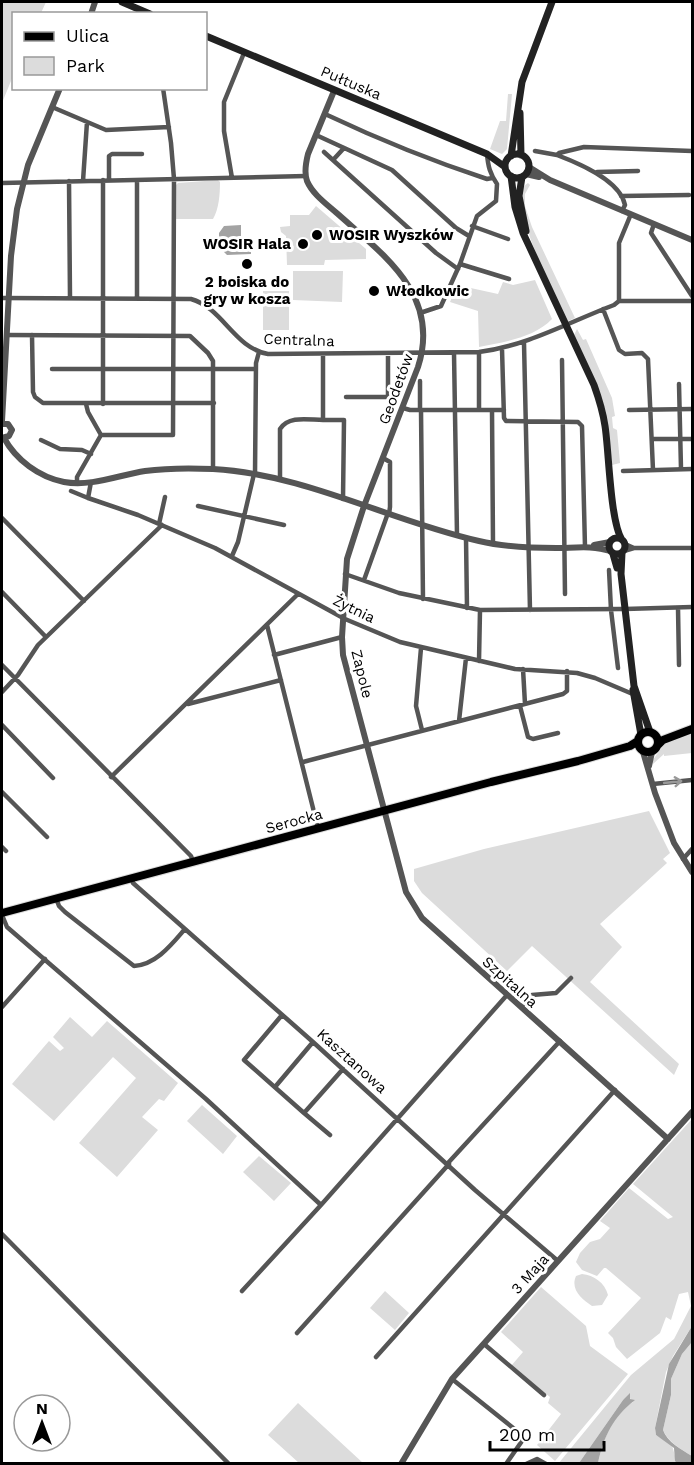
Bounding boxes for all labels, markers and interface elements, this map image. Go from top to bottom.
legend [12,12,207,90]
text: Ulica [66,25,109,46]
text: Park [66,55,105,76]
street label: Pułtuska [318,62,385,104]
place label: WOSIR Wyszków [329,226,454,244]
marker: WOSIR Wyszków [310,228,324,242]
place label: WOSIR Hala [203,235,291,253]
marker: WOSIR Hala [296,237,310,251]
marker: 2 boiska do gry w kosza [240,257,254,271]
place label: 2 boiska do gry w kosza [204,273,291,308]
place label: Włodkowic [386,282,470,300]
marker: Włodkowic [367,284,381,298]
street label: Centralna [263,330,335,350]
street label: Geodetów [375,351,417,427]
street label: Żytnia [330,591,378,627]
street label: Zapole [347,648,377,700]
one-way arrow [662,776,682,787]
street label: Serocka [263,805,325,837]
street label: Szpitalna [479,953,542,1012]
street label: Kasztanowa [313,1025,391,1097]
street label: 3 Maja [507,1250,553,1298]
north arrow [12,1393,72,1453]
text: N [36,1399,48,1418]
scale bar [490,1414,604,1452]
text: 200 m [499,1424,555,1445]

